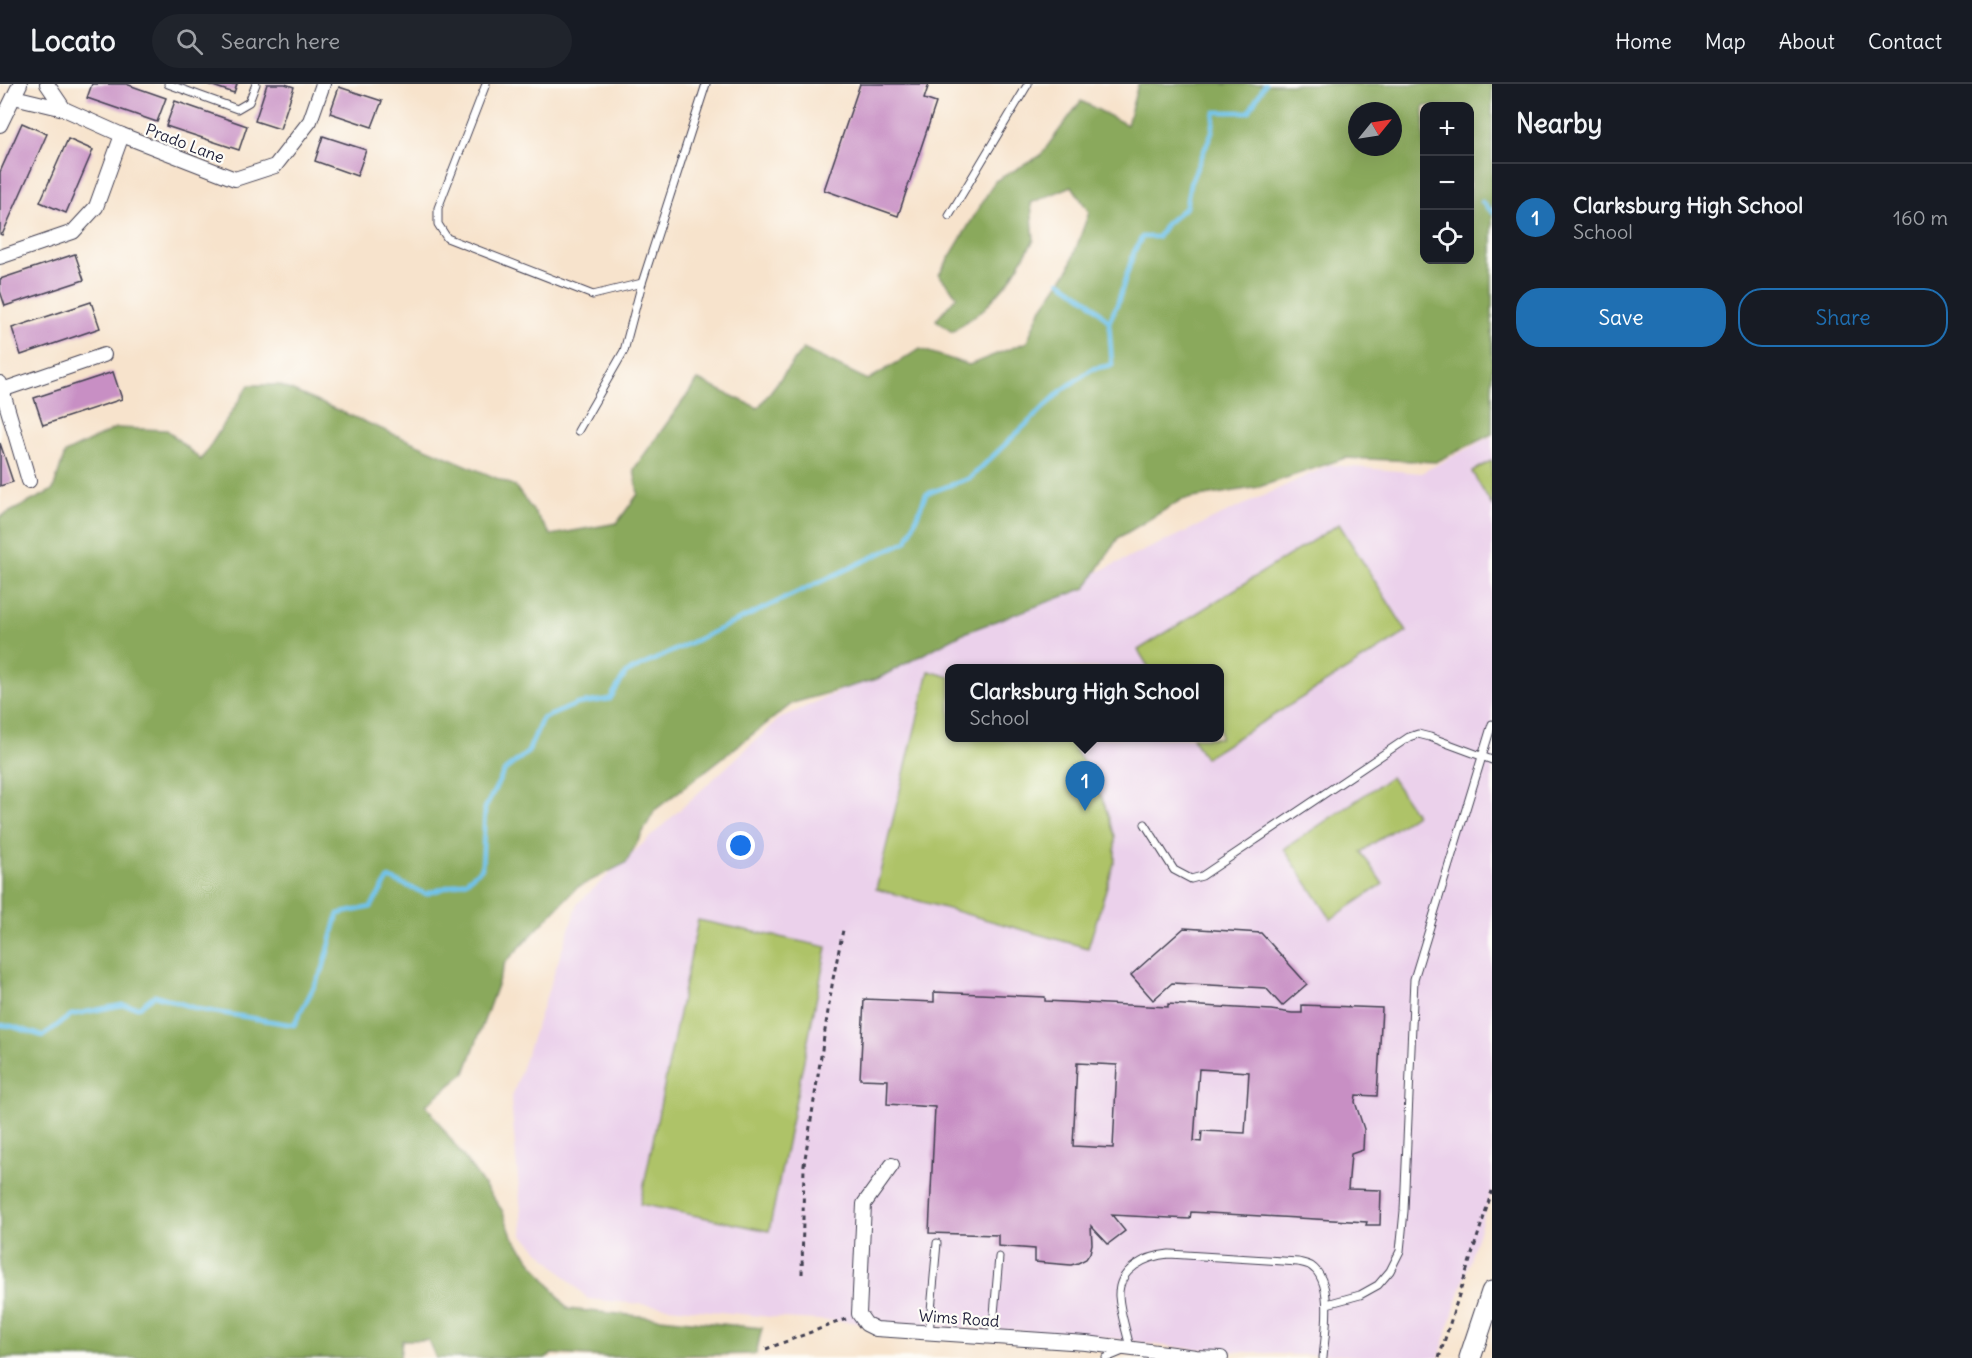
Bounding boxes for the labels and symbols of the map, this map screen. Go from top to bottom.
north arrow [1348,102,1402,156]
street label: Prado Lane [143,119,227,167]
pin: 1 [1066,762,1104,811]
your location [726,831,755,860]
street label: Wims Road [918,1305,1000,1331]

